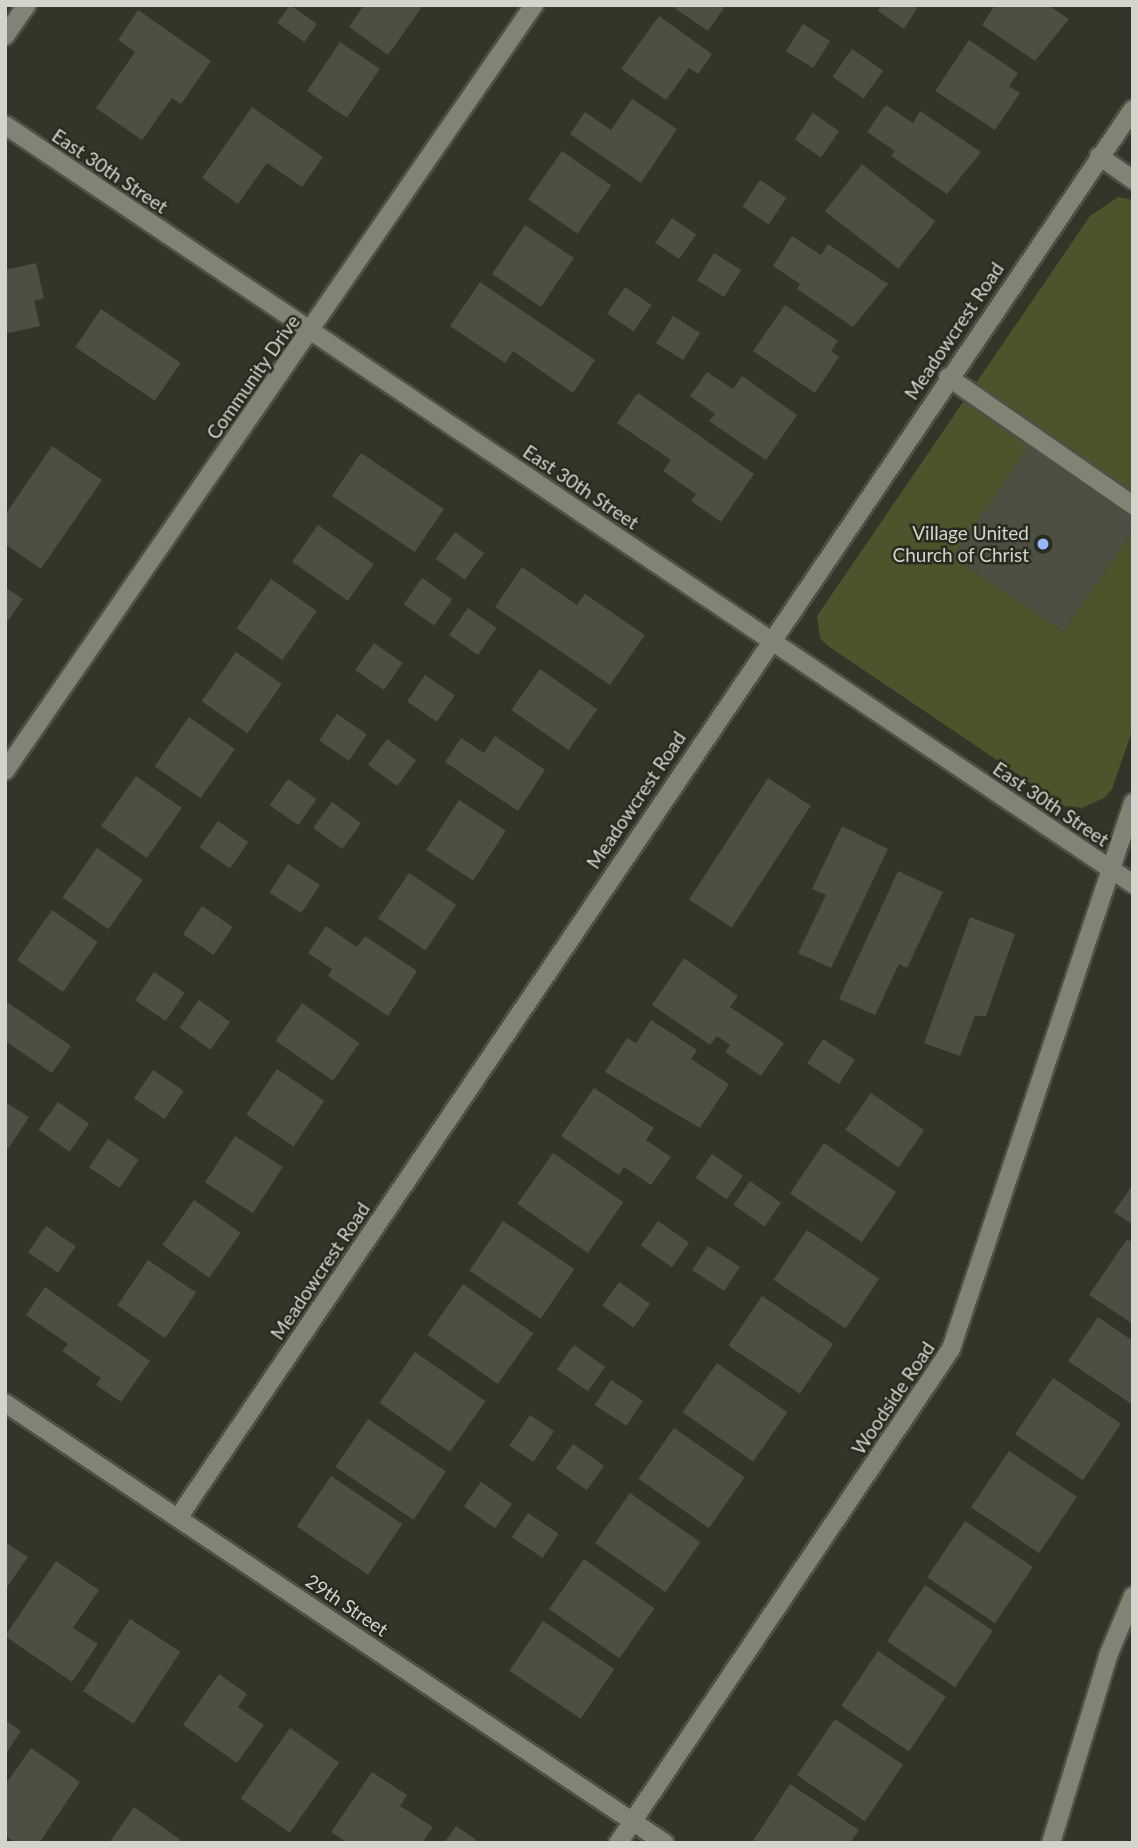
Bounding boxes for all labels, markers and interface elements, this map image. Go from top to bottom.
street label: East 30th Street [48,124,172,218]
street label: Meadowcrest Road [900,258,1008,404]
street label: Community Drive [201,310,305,444]
street label: East 30th Street [519,440,643,534]
place label: Village United Church of Christ [892,522,1029,566]
marker: Village United Church of Christ [1035,536,1051,552]
street label: Meadowcrest Road [582,727,690,873]
street label: East 30th Street [989,757,1113,851]
street label: Meadowcrest Road [266,1198,374,1344]
street label: Woodside Road [847,1337,939,1459]
street label: 29th Street [302,1569,392,1641]

